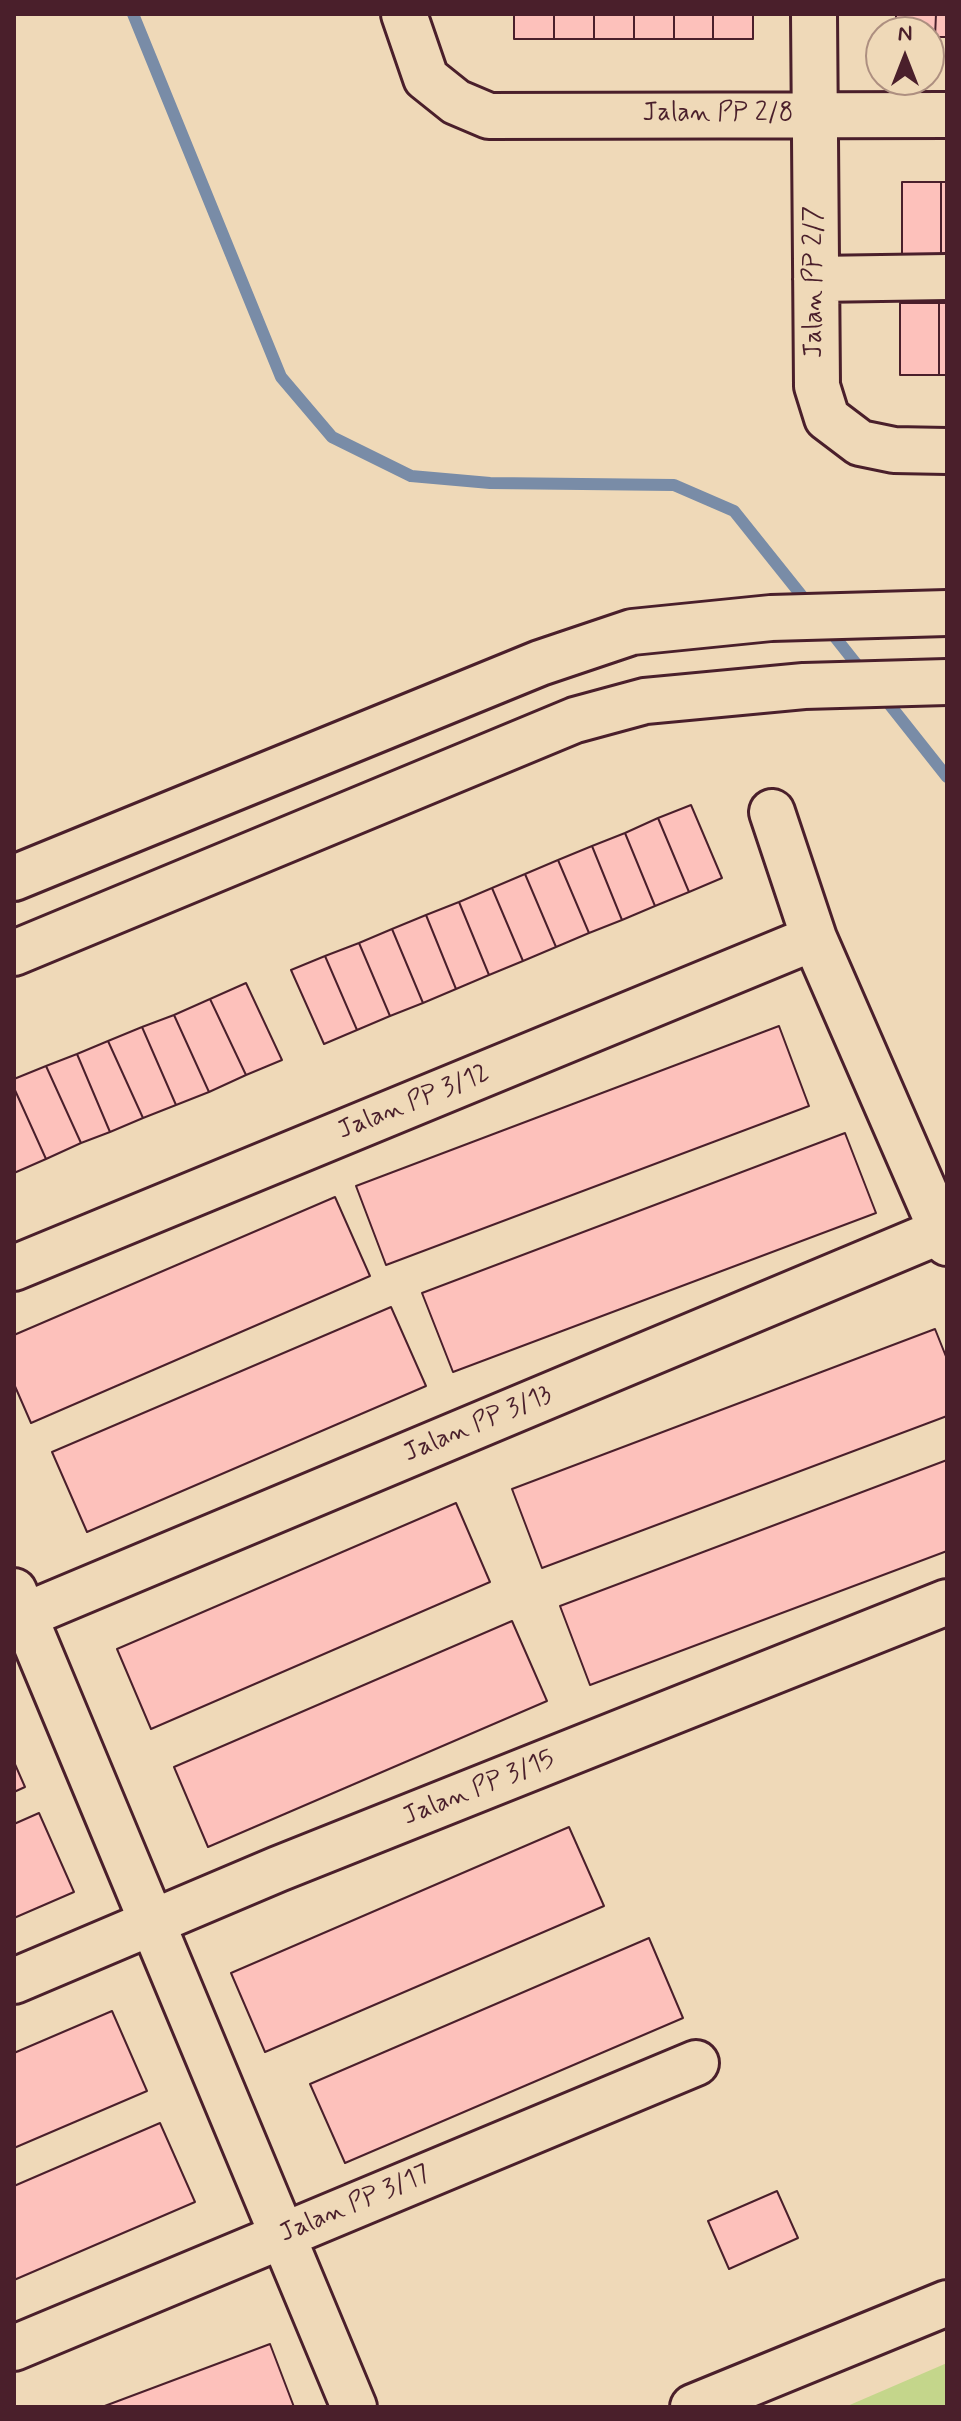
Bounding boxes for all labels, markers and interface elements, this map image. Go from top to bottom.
north arrow [865,16,945,96]
text: N [898,20,912,48]
street label: Jalan PP 2/8 [643,99,793,131]
street label: Jalan PP 2/7 [800,206,832,358]
street label: Jalan PP 3/12 [334,1058,494,1148]
street label: Jalan PP 3/13 [399,1380,557,1470]
street label: Jalan PP 3/15 [399,1744,559,1834]
street label: Jalan PP 3/17 [275,2159,435,2251]

